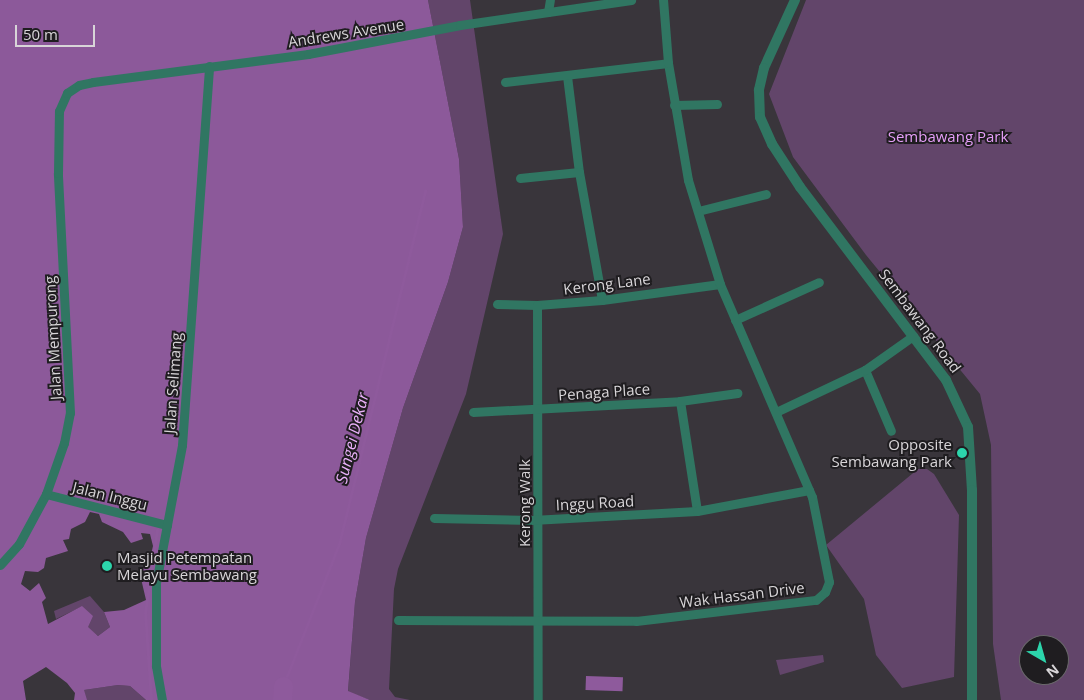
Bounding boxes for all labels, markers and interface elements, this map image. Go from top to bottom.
scale bar [18,15,98,47]
street label: Andrews Avenue [287,15,405,51]
text: 50 m [23,24,58,44]
park label: Sembawang Park [888,128,1008,146]
street label: Sembawang Road [875,266,965,376]
street label: Kerong Lane [562,270,652,298]
street label: Jalan Mempurong [41,275,65,401]
street label: Jalan Selimang [160,332,186,434]
street label: Penaga Place [557,380,651,404]
water label: Sungei Dekar [331,391,373,485]
place label: Opposite Sembawang Park [831,435,952,470]
marker: Opposite Sembawang Park [956,447,968,459]
street label: Kerong Walk [516,459,534,547]
street label: Jalan Inggu [71,478,149,514]
street label: Inggu Road [555,492,635,514]
place label: Masjid Petempatan Melayu Sembawang [117,548,257,583]
marker: Masjid Petempatan Melayu Sembawang [101,560,113,572]
street label: Wak Hassan Drive [678,578,806,612]
north arrow [1019,635,1069,685]
text: N [1043,660,1063,682]

